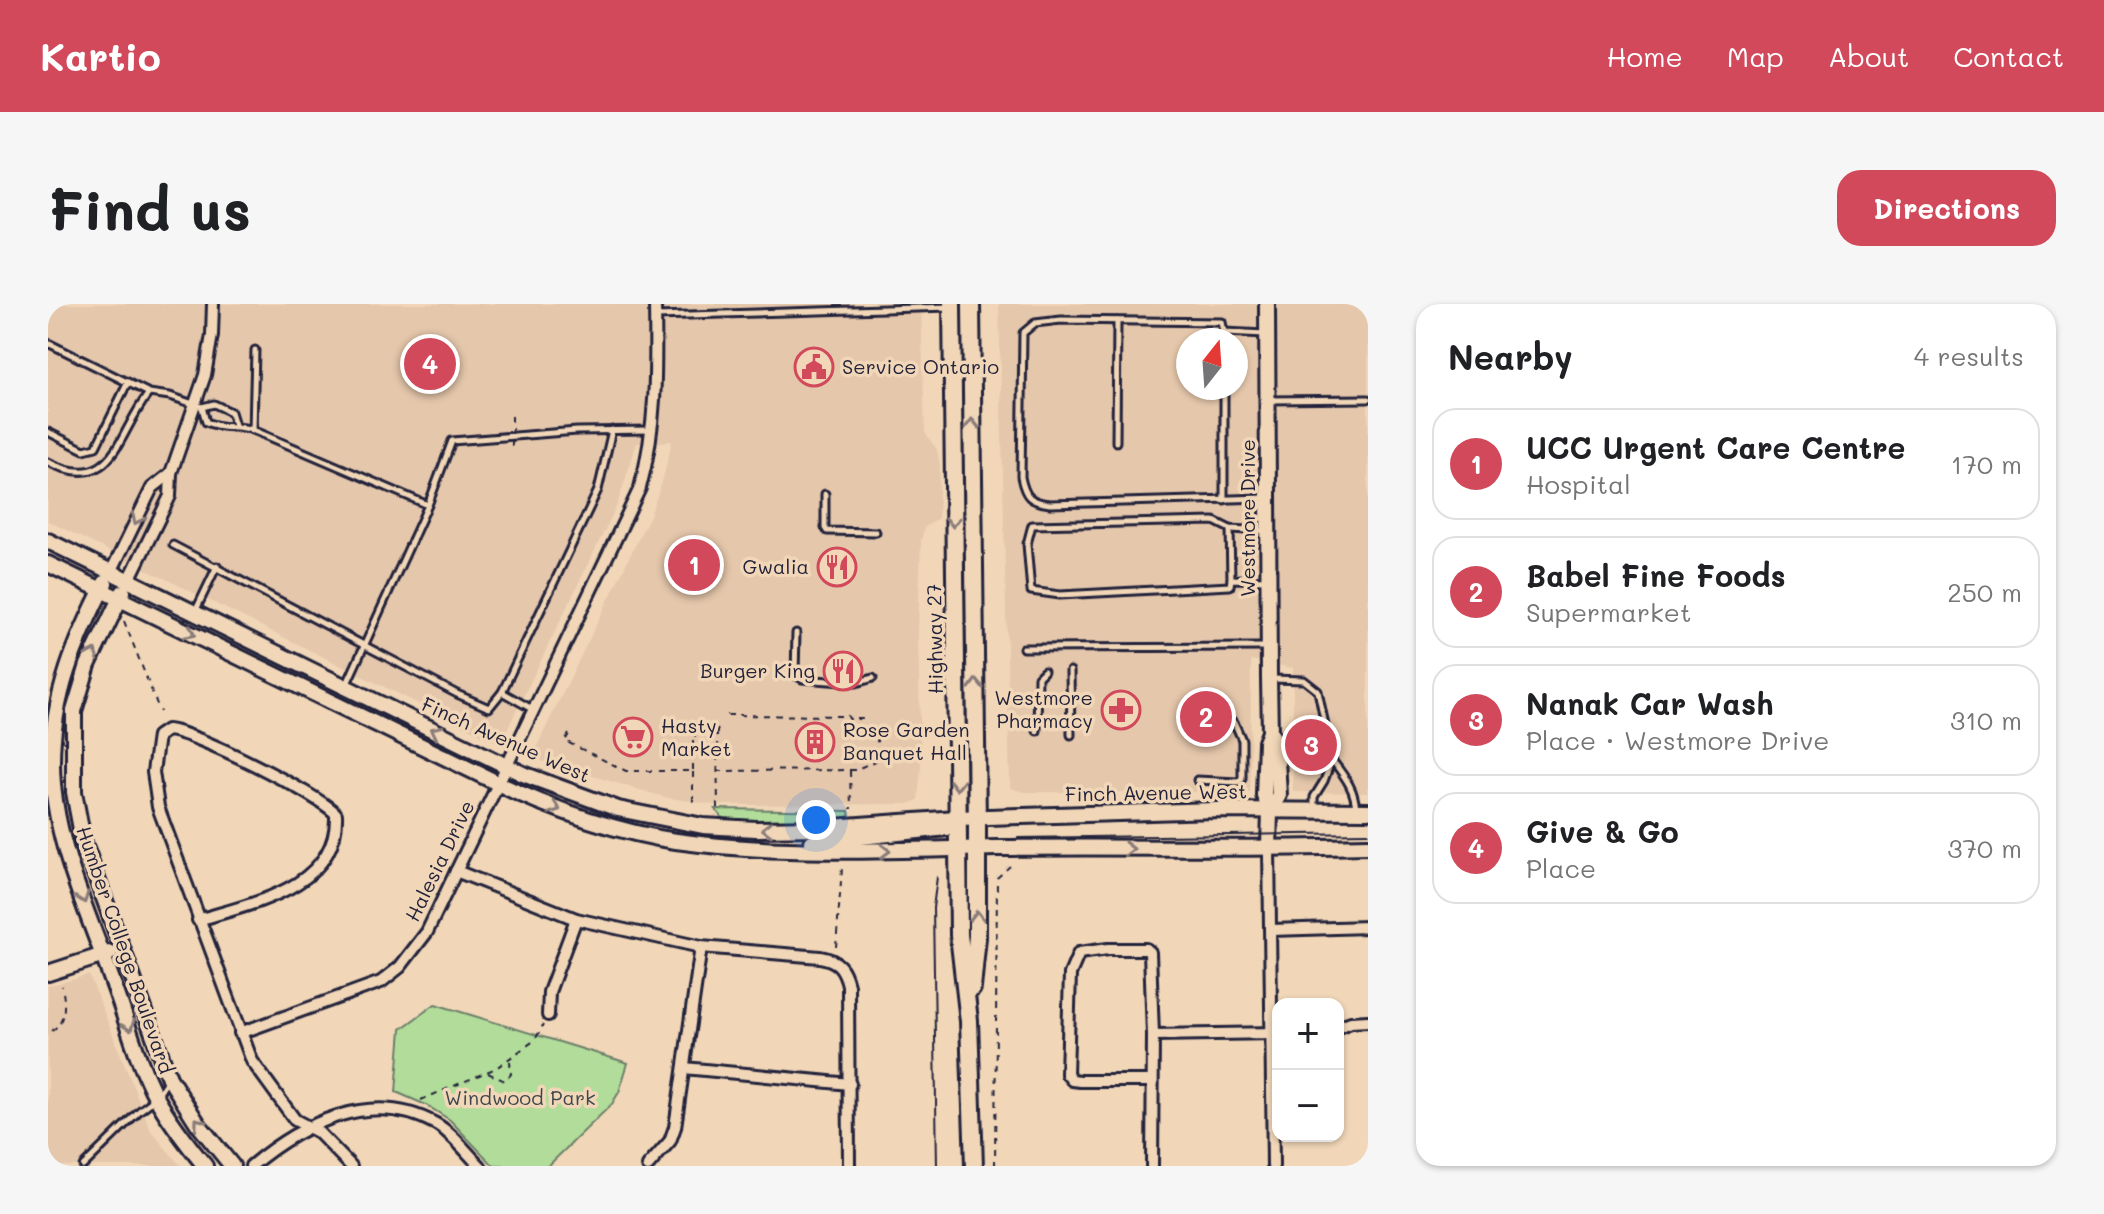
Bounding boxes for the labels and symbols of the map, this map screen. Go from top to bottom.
north arrow [1176,328,1248,400]
pin: 4 [404,334,456,394]
public building icon: Service Ontario [793,346,835,388]
place label: Service Ontario [842,353,999,379]
one-way arrow [964,417,981,430]
street label: Westmore Drive [1234,439,1260,597]
one-way arrow [131,511,147,525]
one-way arrow [944,516,962,529]
pin: 1 [668,535,720,595]
restaurant icon: Gwalia [816,546,858,588]
place label: Gwalia [743,553,809,579]
street label: Highway 27 [920,584,948,694]
one-way arrow [181,623,196,639]
one-way arrow [83,647,99,662]
restaurant icon: Burger King [822,650,864,692]
place label: Burger King [700,657,815,683]
one-way arrow [968,677,985,690]
place label: Westmore Pharmacy [994,684,1093,733]
pin: 2 [1180,687,1232,747]
pharmacy icon: Westmore Pharmacy [1100,689,1142,731]
street label: Finch Avenue West [418,690,595,788]
place label: Hasty Market [661,712,731,761]
pin: 3 [1285,715,1337,775]
supermarket icon: Hasty Market [612,716,654,758]
place label: Rose Garden Banquet Hall [843,716,970,765]
building icon: Rose Garden Banquet Hall [794,721,836,763]
one-way arrow [430,725,445,741]
street label: Finch Avenue West [1065,777,1247,807]
one-way arrow [948,779,966,792]
street label: Halesia Drive [399,796,480,925]
one-way arrow [547,799,561,815]
your location [796,800,836,840]
one-way arrow [760,820,773,837]
street label: Humber College Boulevard [71,823,181,1077]
one-way arrow [1123,840,1136,858]
one-way arrow [879,842,892,859]
one-way arrow [74,891,90,905]
one-way arrow [968,909,986,922]
one-way arrow [119,1019,136,1033]
park label: Windwood Park [444,1084,596,1110]
one-way arrow [194,1117,209,1132]

